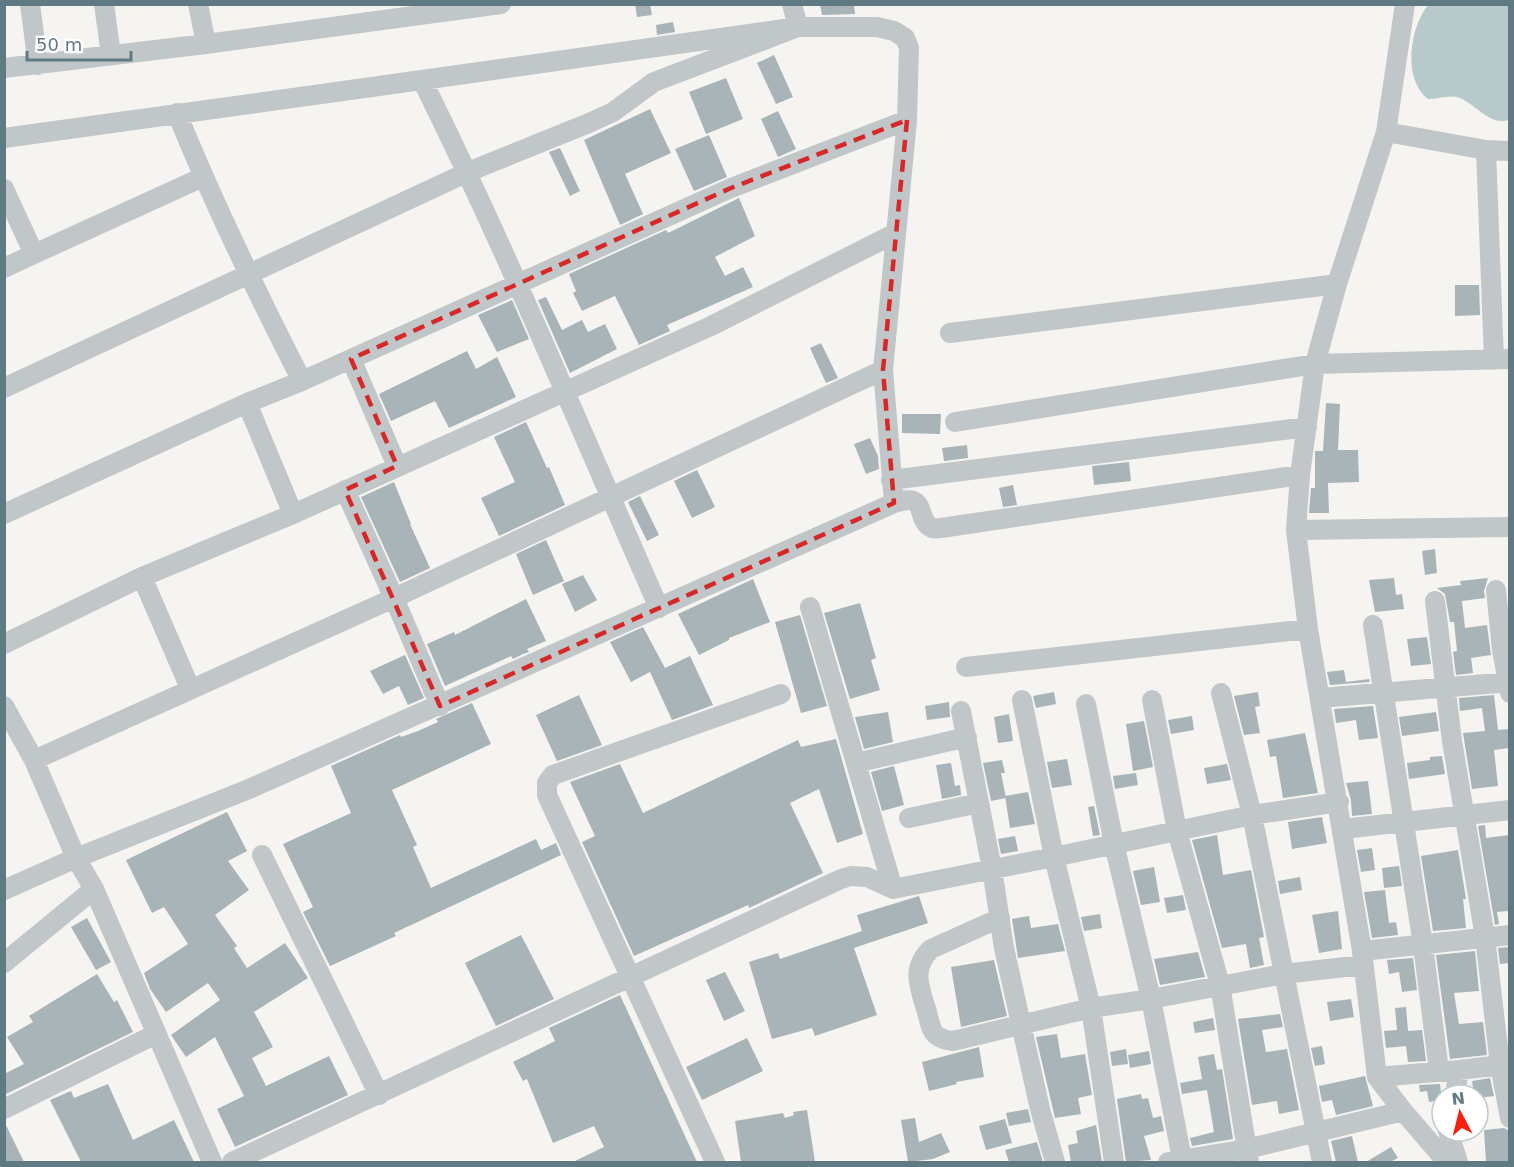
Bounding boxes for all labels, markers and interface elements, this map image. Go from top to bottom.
scale bar [27,24,130,62]
text: 50 m [36,34,82,55]
north arrow [1430,1083,1490,1143]
text: N [1450,1088,1466,1109]

